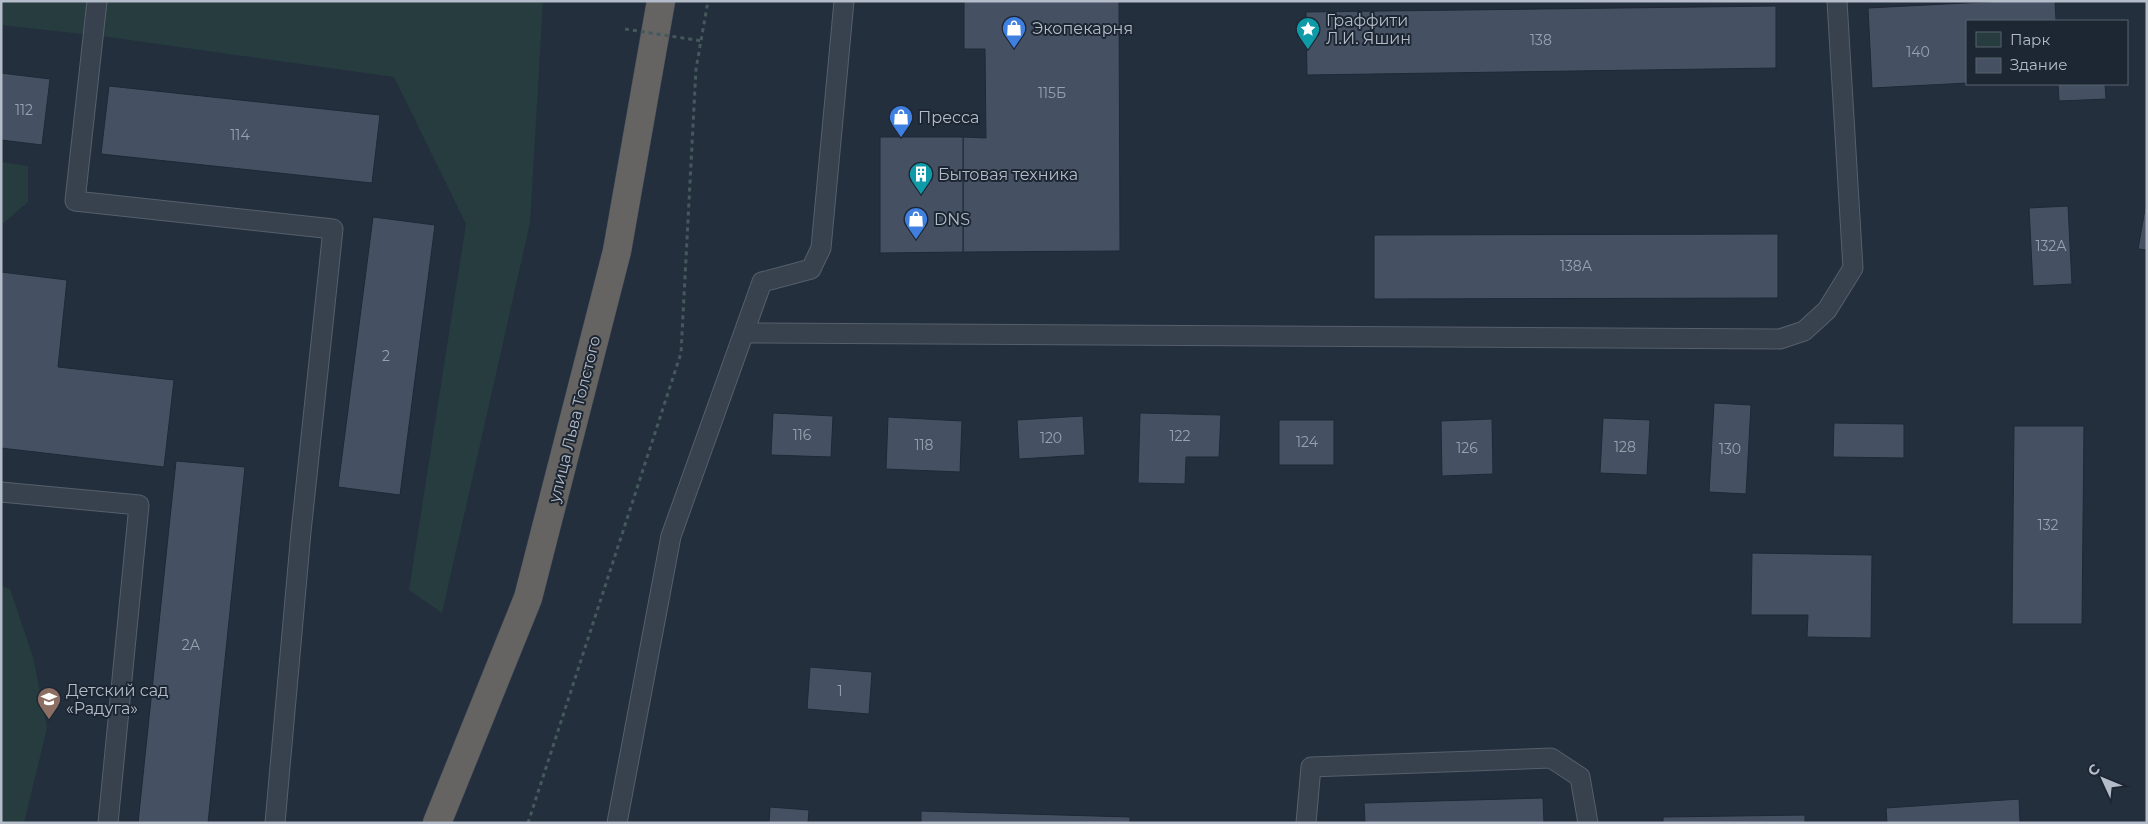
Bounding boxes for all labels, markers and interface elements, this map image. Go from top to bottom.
place label: Граффити Л.И. Яшин [1326,11,1411,48]
shop icon: Экопекарня [1001,15,1027,49]
place icon: Граффити Л.И. Яшин [1295,16,1321,50]
place label: Экопекарня [1032,19,1133,38]
legend [1966,20,2128,85]
text: Парк [2010,30,2050,49]
house number: 138 [1530,31,1552,49]
house number: 140 [1906,43,1930,61]
text: Здание [2010,55,2068,74]
house number: 115Б [1038,84,1066,102]
house number: 112 [15,101,33,119]
shop icon: Пресса [888,104,914,138]
place label: Пресса [918,108,979,127]
house number: 114 [230,126,250,144]
building icon: Бытовая техника [908,161,934,195]
place label: Бытовая техника [938,165,1078,184]
shop icon: DNS [903,206,929,240]
place label: DNS [934,210,970,229]
house number: 132А [2035,237,2067,255]
house number: 138А [1560,257,1593,275]
street label: улица Льва Толстого [544,334,604,506]
house number: 2 [382,347,390,365]
house number: 116 [793,426,812,444]
house number: 122 [1170,427,1191,445]
house number: 120 [1040,429,1062,447]
house number: 124 [1296,433,1319,451]
house number: 118 [914,436,934,454]
house number: 128 [1614,438,1636,456]
house number: 126 [1456,439,1478,457]
house number: 130 [1719,440,1741,458]
house number: 132 [2038,516,2058,534]
house number: 2А [182,636,201,654]
place label: Детский сад «Радуга» [66,681,168,718]
house number: 1 [837,682,843,700]
school or university icon: Детский сад «Радуга» [36,686,62,720]
north arrow [2078,754,2128,804]
text: С [2084,760,2104,780]

